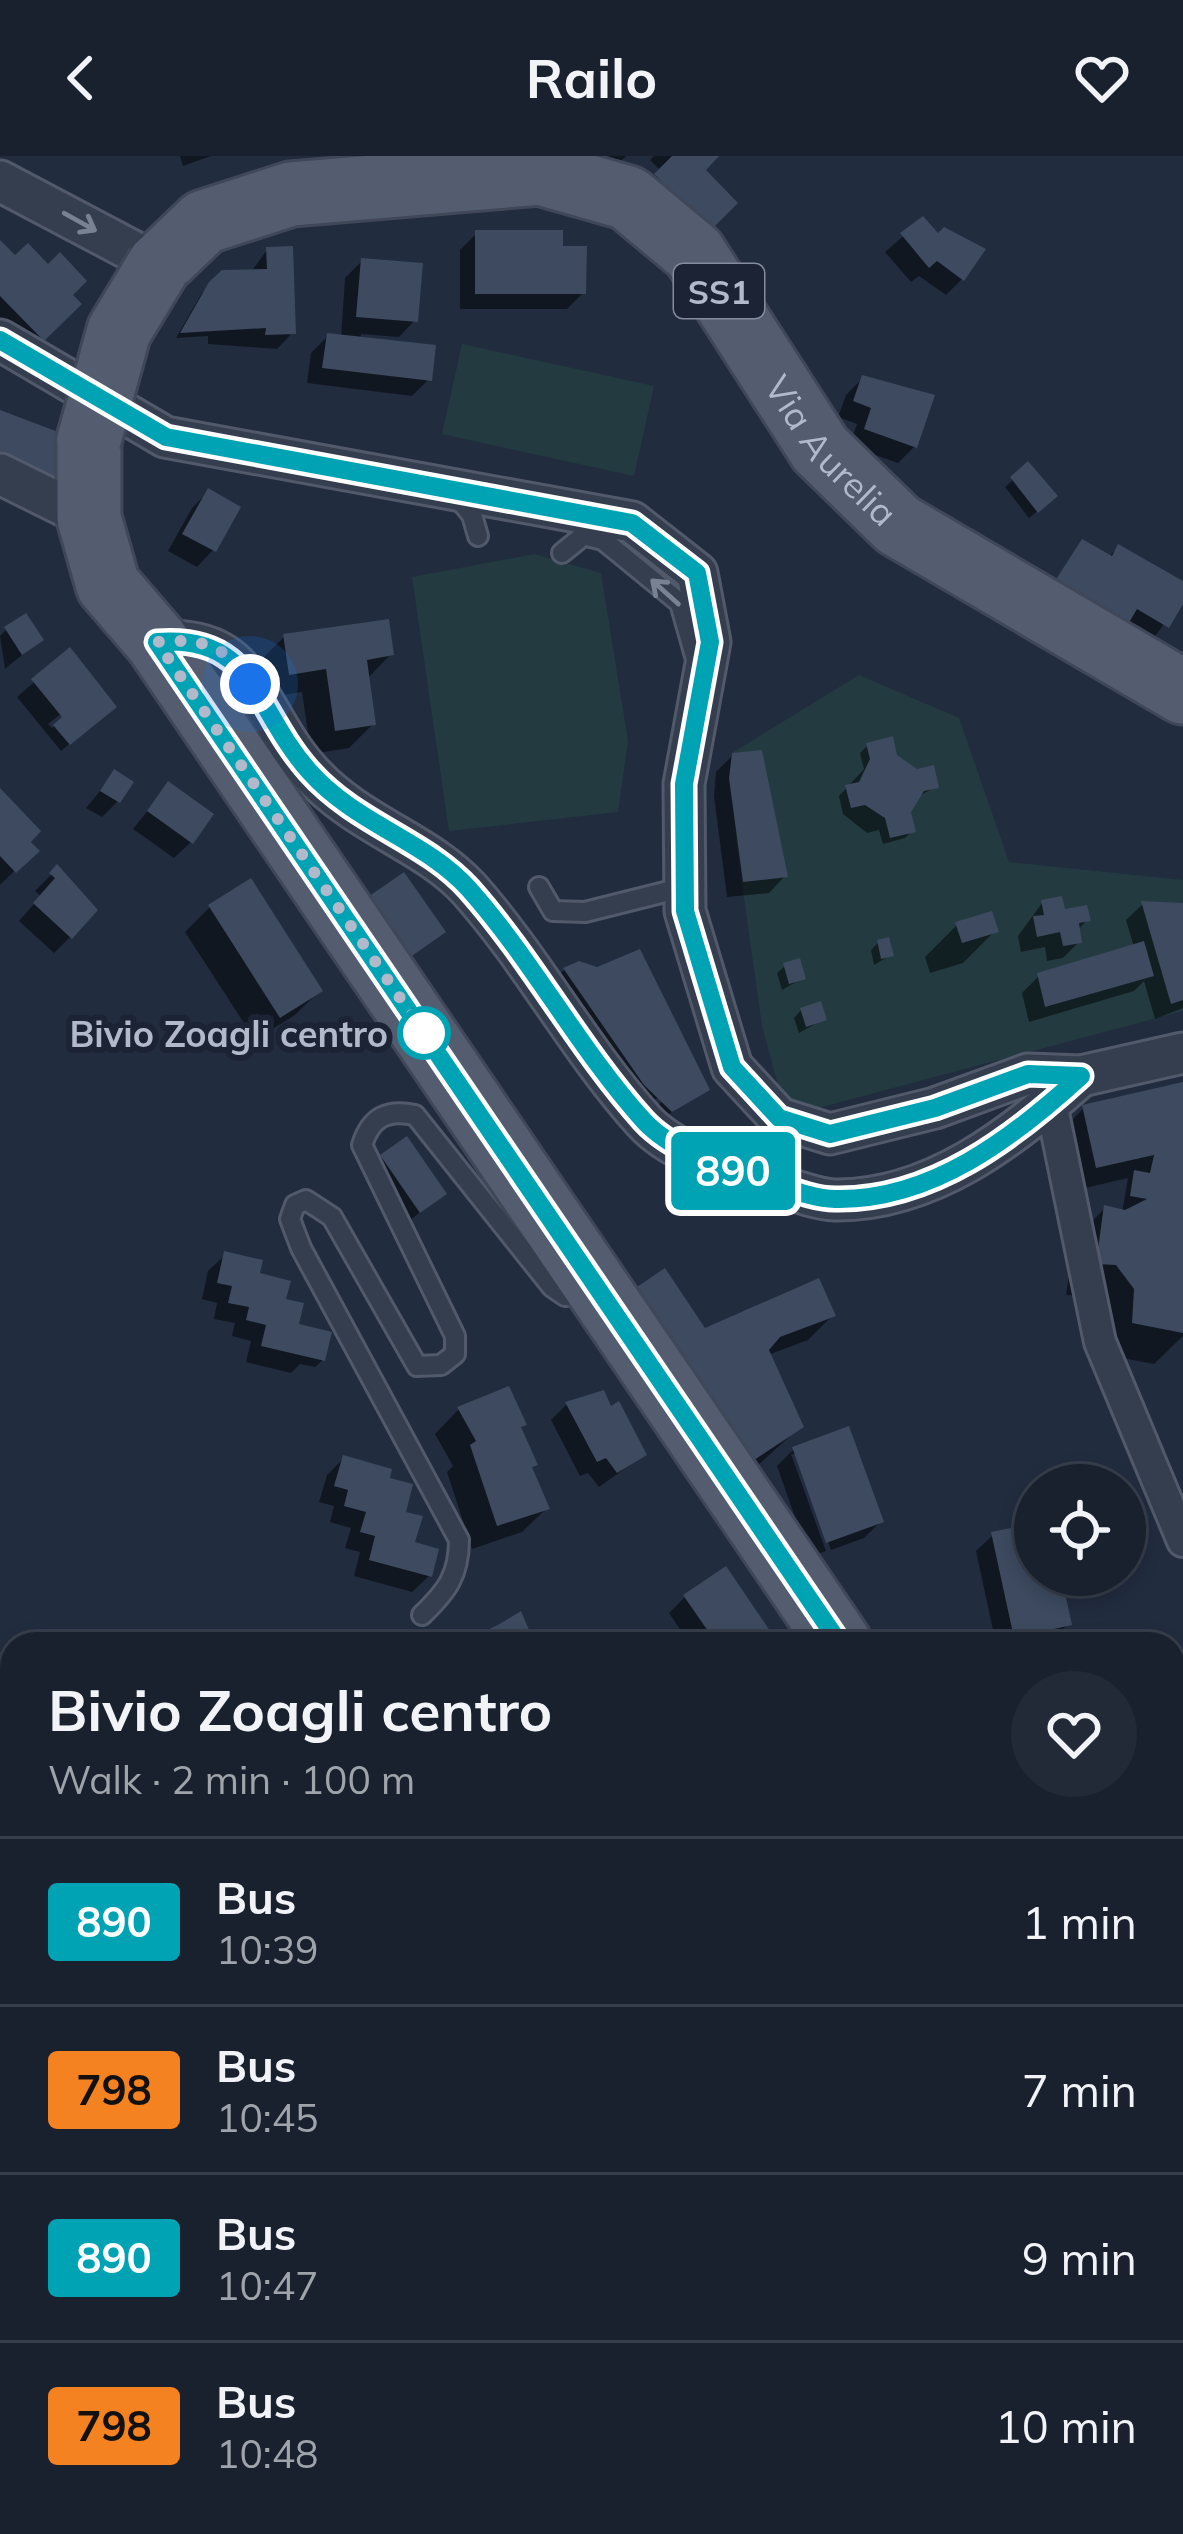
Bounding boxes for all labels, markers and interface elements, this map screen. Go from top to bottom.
text: Railo [526,44,657,112]
icon: back [48,45,114,111]
icon: heart [1069,45,1135,111]
one-way arrow [62,211,97,234]
road number: SS1 [674,264,764,318]
street label: Via Aurelia [756,367,907,535]
one-way arrow [651,579,681,606]
your location [220,654,280,714]
marker: Bivio Zoagli centro [399,1008,449,1058]
place label: Bivio Zoagli centro [70,1011,388,1056]
line badge: 890 [664,1132,802,1210]
text: 890 [695,1144,771,1197]
map controls [1014,1464,1146,1596]
button: locate [1014,1464,1146,1596]
button: heart [1011,1671,1137,1797]
text: Bivio Zoagli centro [48,1674,552,1745]
text: Walk · 2 min · 100 m [48,1755,415,1804]
text: Bus [216,1869,296,1925]
text: 1 min [1022,1894,1137,1950]
text: 890 [76,1895,152,1948]
text: 10:39 [216,1925,319,1974]
text: Bus [216,2037,296,2093]
text: 7 min [1022,2062,1137,2118]
text: 798 [76,2063,152,2116]
text: 10:45 [216,2093,319,2142]
text: Bus [216,2205,296,2261]
text: 9 min [1022,2230,1137,2286]
text: 890 [76,2231,152,2284]
text: 10:47 [216,2261,319,2310]
text: Bus [216,2373,296,2429]
text: 10 min [995,2398,1137,2454]
text: 798 [76,2399,152,2452]
text: 10:48 [216,2429,319,2478]

